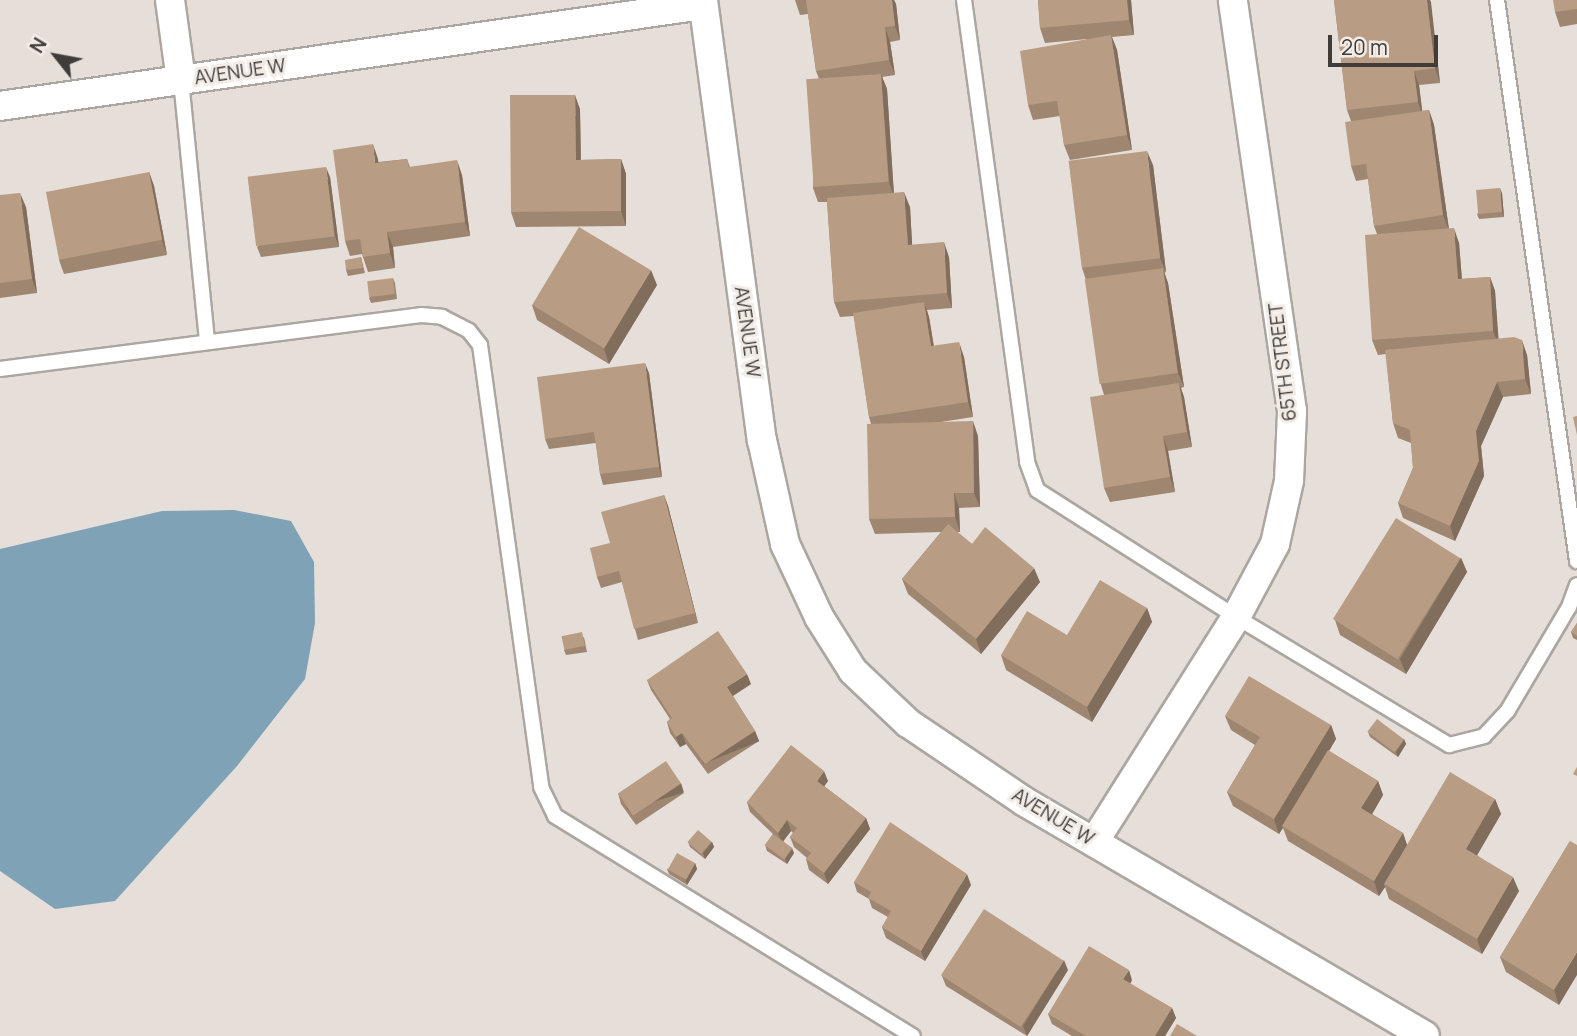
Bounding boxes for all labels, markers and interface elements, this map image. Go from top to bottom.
north arrow [21,21,91,91]
scale bar [1332,21,1442,65]
text: N [23,33,53,58]
text: 20 m [1341,33,1388,61]
street label: AVENUE W [193,54,287,90]
street label: AVENUE W [729,285,765,379]
street label: 65TH STREET [1264,302,1302,422]
street label: AVENUE W [1008,784,1098,850]

